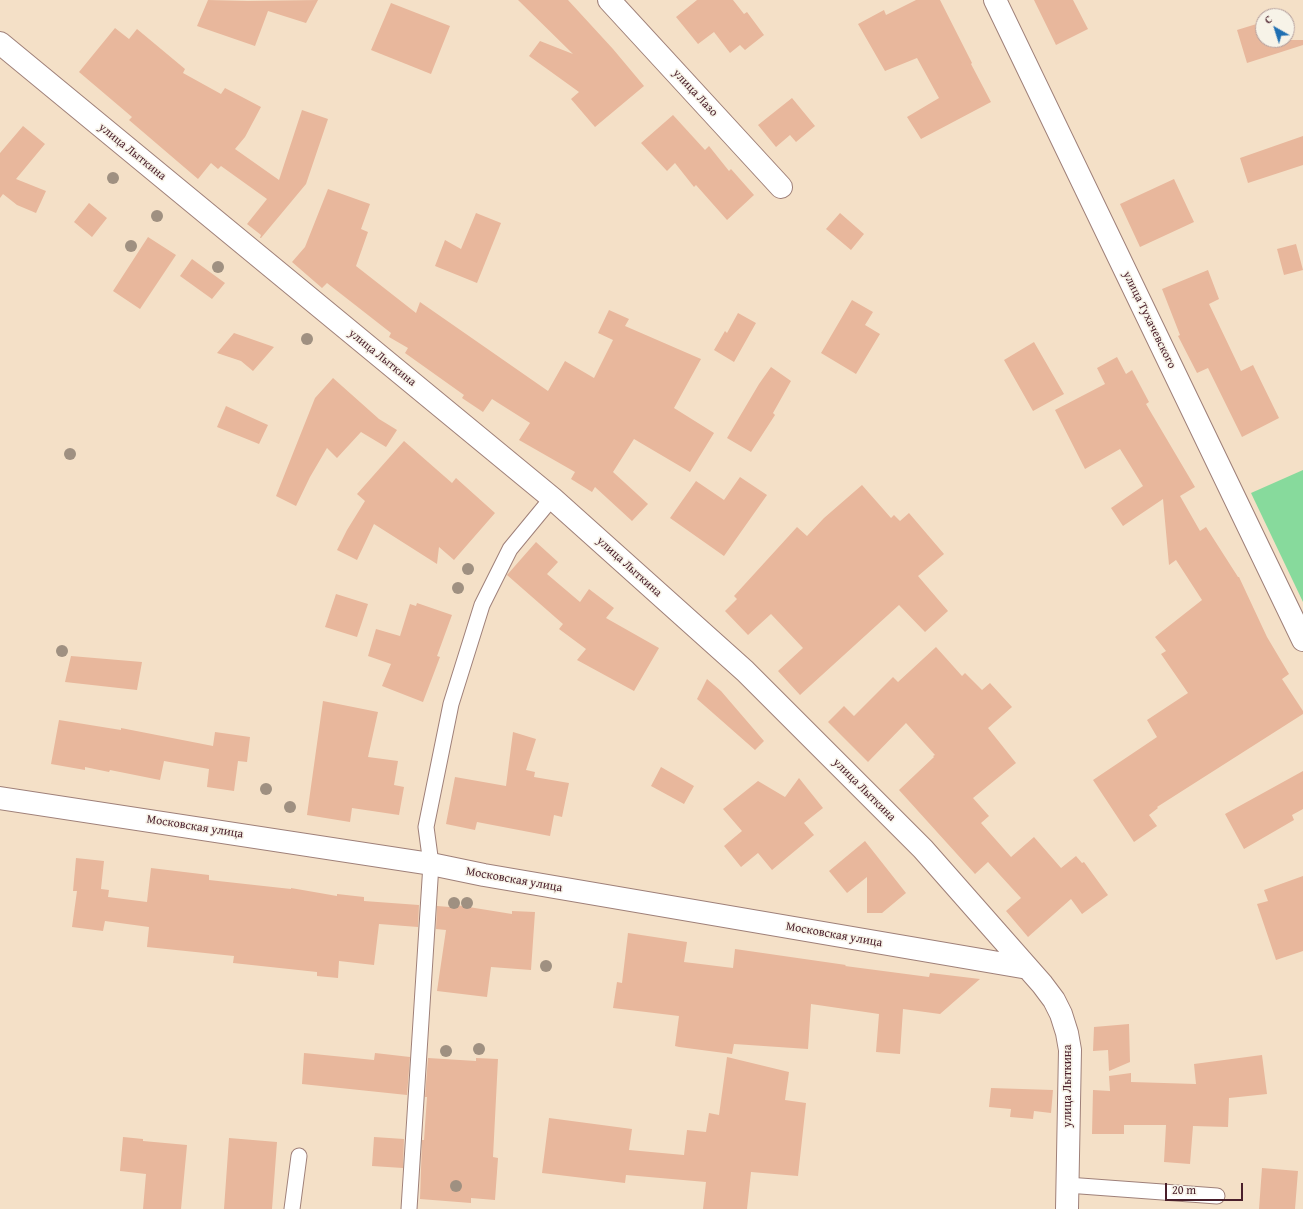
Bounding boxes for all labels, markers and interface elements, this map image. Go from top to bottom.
north arrow [1255,8,1295,48]
text: С [1261,11,1276,28]
street label: улица Лазо [669,66,721,120]
street label: улица Лыткина [95,120,169,184]
street label: улица Тухачевского [1119,269,1179,371]
street label: улица Лыткина [345,326,419,390]
street label: улица Лыткина [593,534,665,600]
street label: улица Лыткина [830,756,898,824]
street label: Московская улица [146,812,244,842]
street label: Московская улица [465,864,563,896]
street label: Московская улица [785,919,883,951]
street label: улица Лыткина [1061,1045,1075,1127]
scale bar [1167,1175,1245,1201]
text: 20 m [1172,1181,1196,1198]

